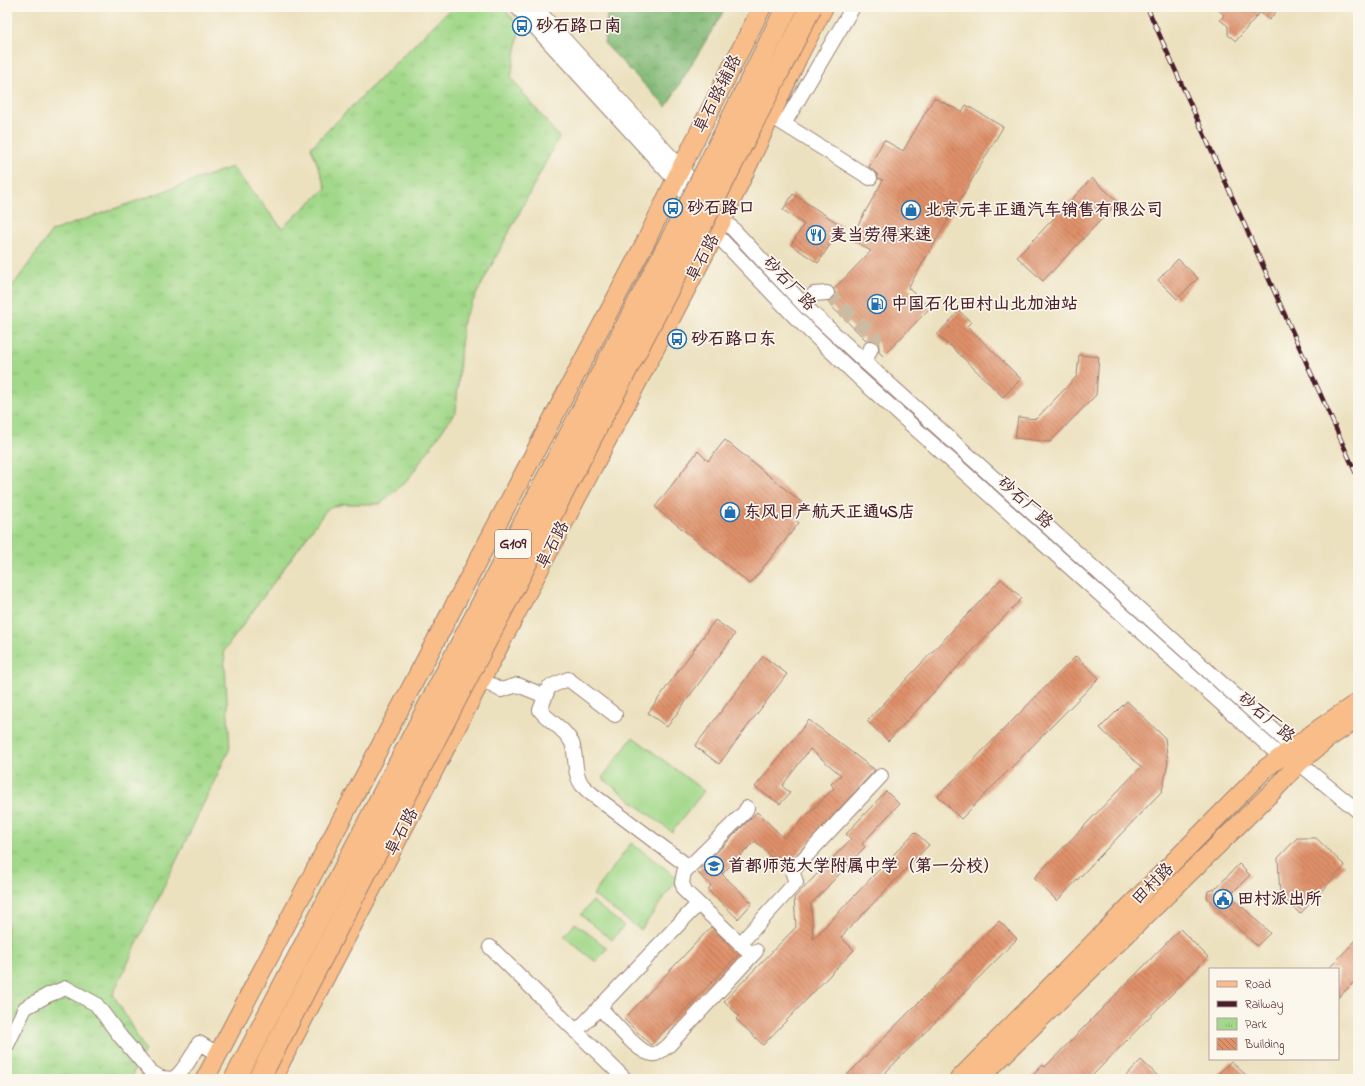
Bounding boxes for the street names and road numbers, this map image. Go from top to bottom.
street label: 阜石路辅路 [688,50,748,138]
street label: 阜石路 [680,230,726,286]
street label: 砂石厂路 [756,251,822,317]
street label: 砂石厂路 [991,471,1059,535]
street label: 阜石路 [530,517,576,573]
road number: G109 [495,530,531,558]
street label: 砂石厂路 [1232,687,1300,749]
street label: 阜石路 [379,804,425,860]
street label: 田村路 [1126,857,1180,911]

